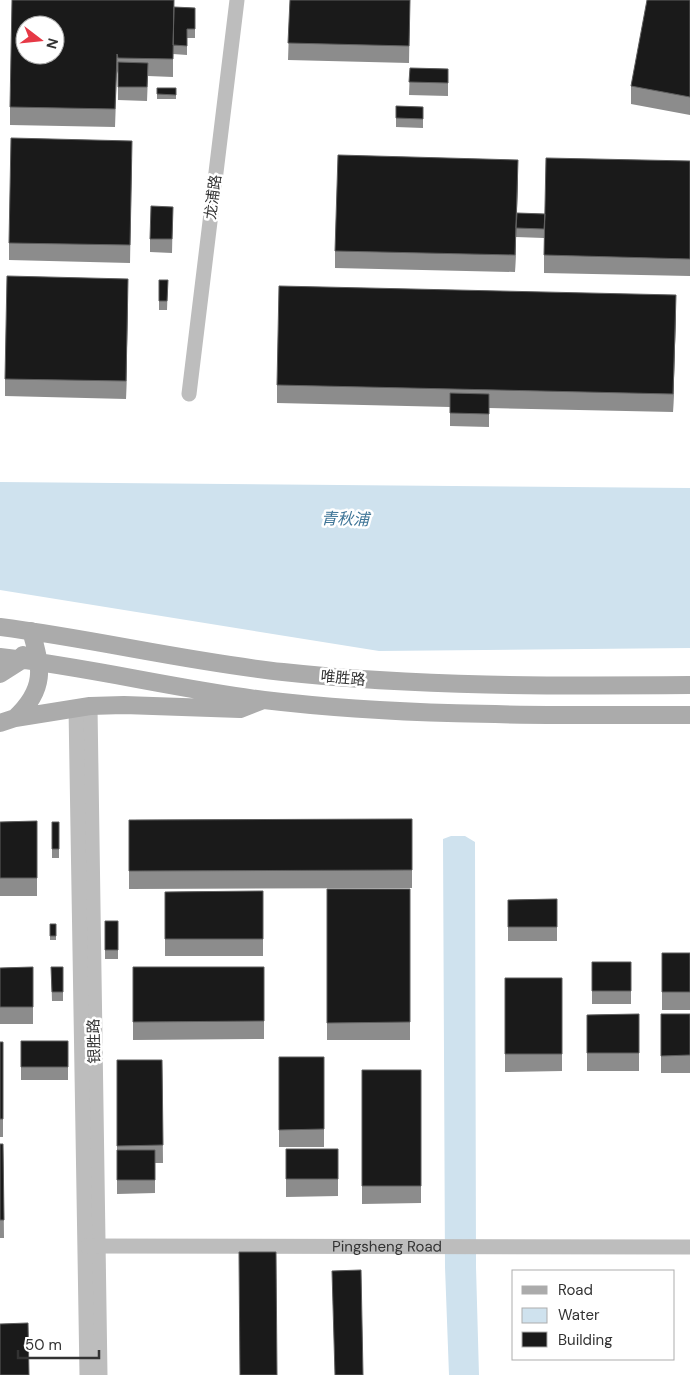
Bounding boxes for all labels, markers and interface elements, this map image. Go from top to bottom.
north arrow [15,15,65,65]
text: N [42,36,63,51]
street label: 龙浦路 [200,173,226,221]
water label: 青秋浦 [321,508,372,530]
street label: 唯胜路 [320,666,366,690]
street label: 银胜路 [84,1018,104,1064]
street label: Pingsheng Road [332,1236,442,1257]
legend [512,1270,675,1360]
text: Road [558,1280,593,1300]
text: Water [558,1305,600,1325]
scale bar [18,1328,99,1360]
text: Building [558,1330,613,1350]
text: 50 m [25,1335,62,1355]

